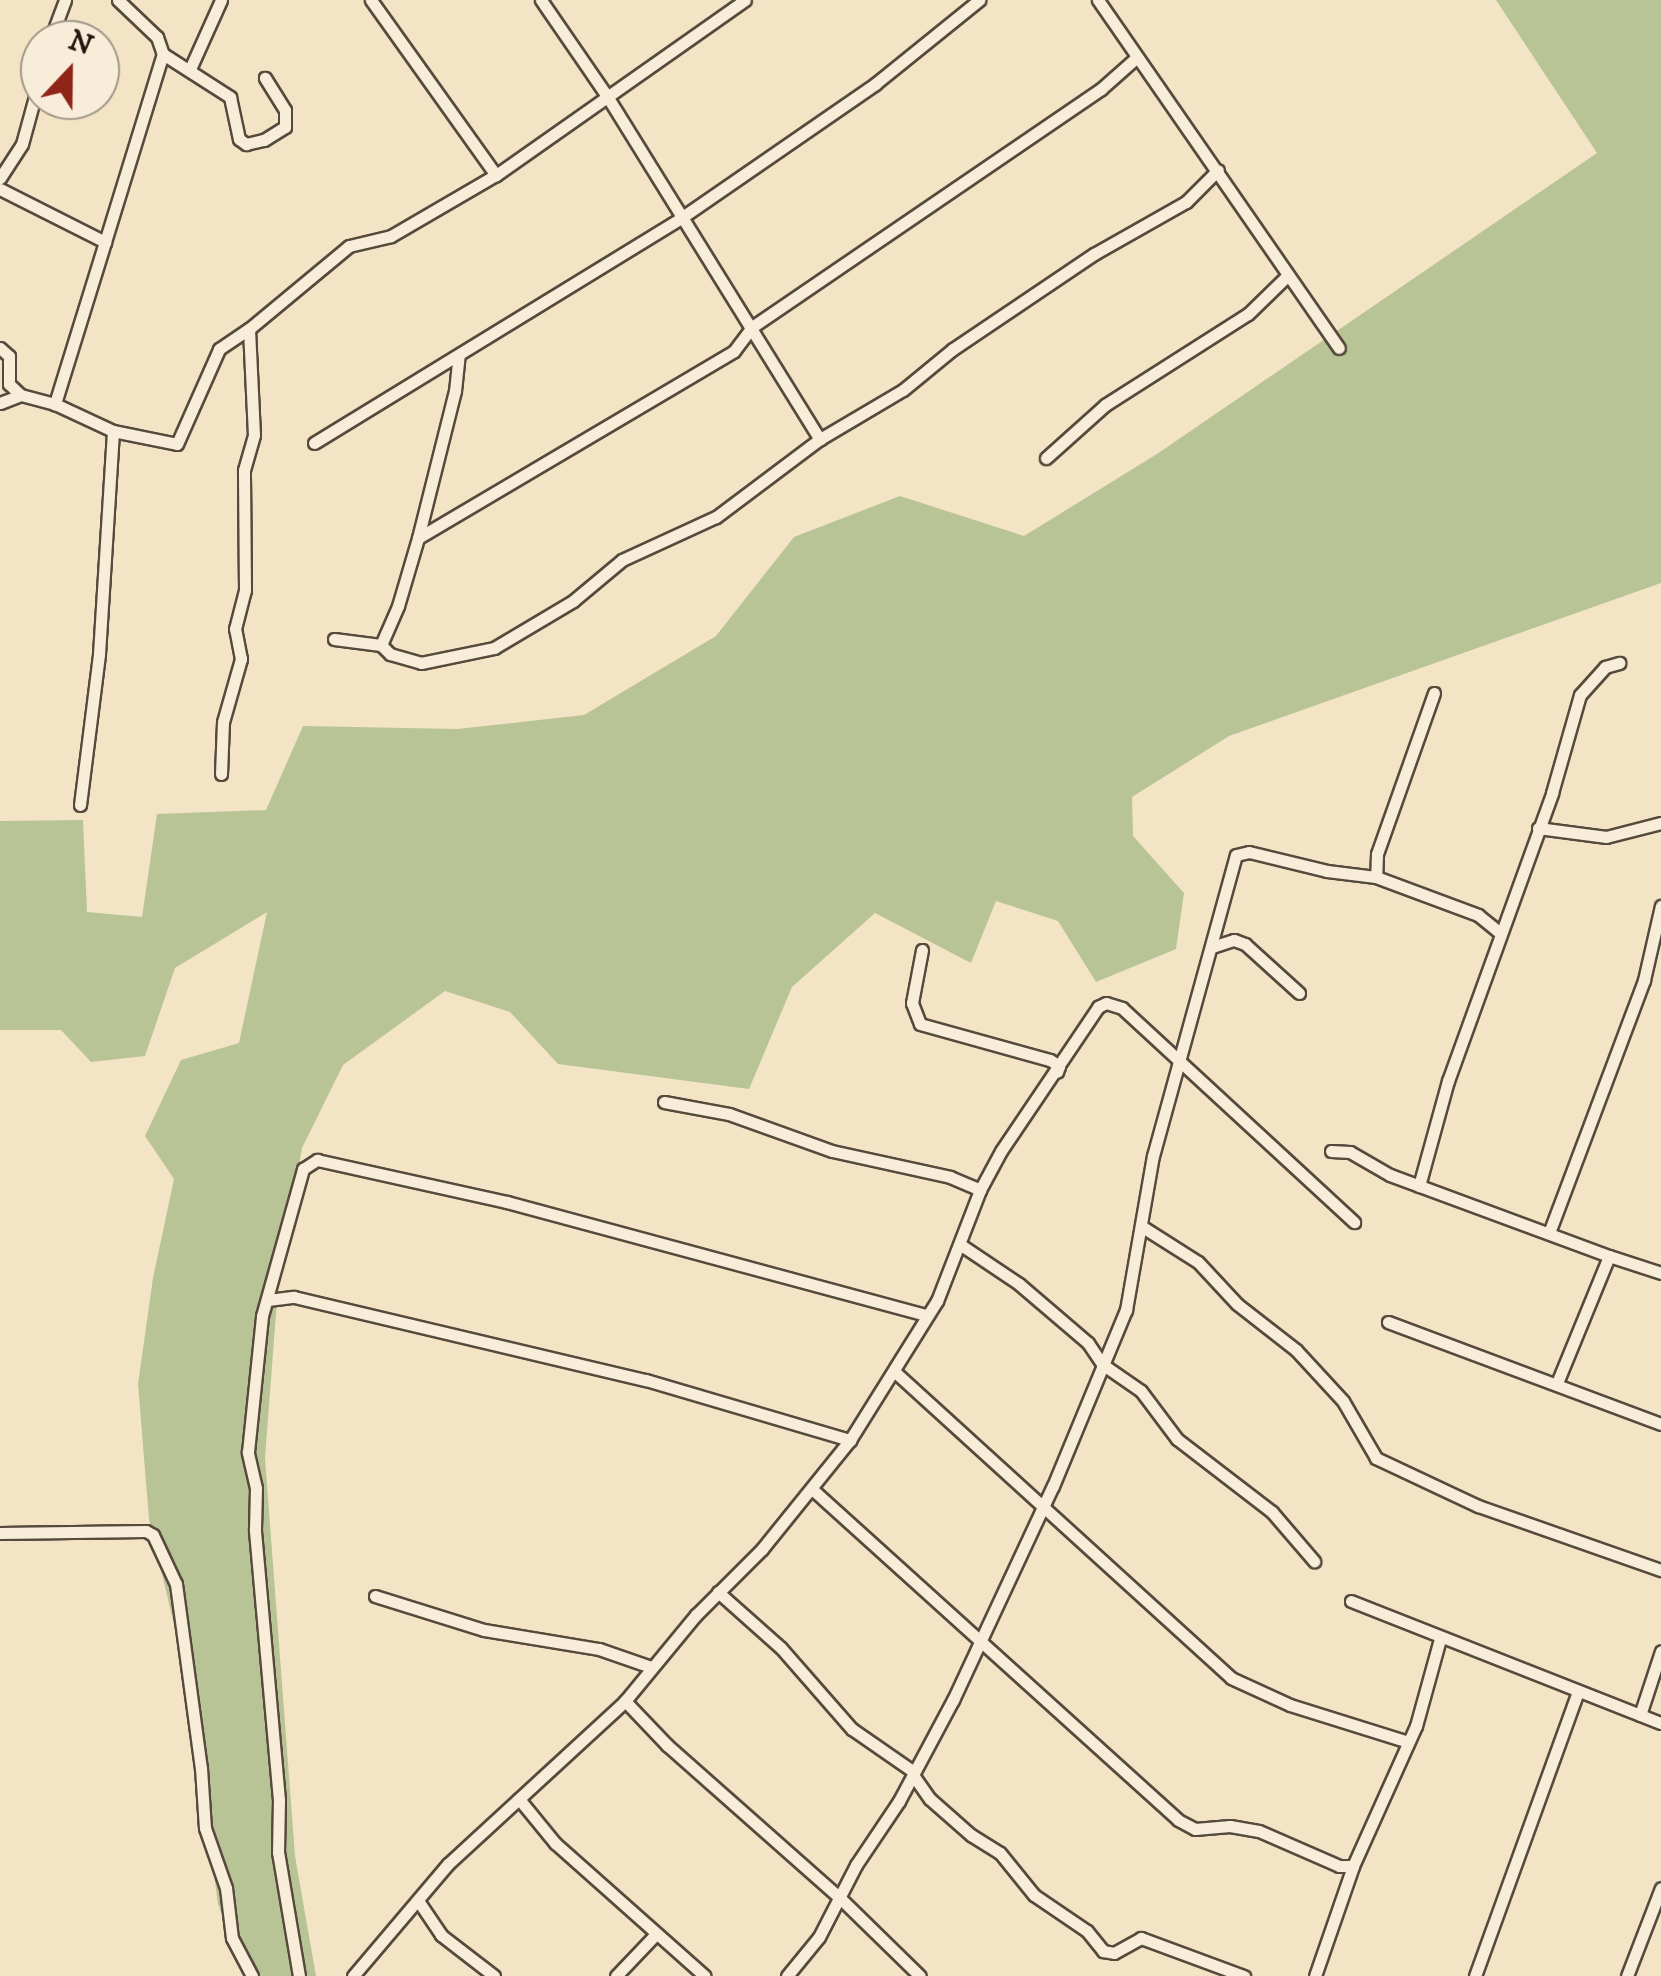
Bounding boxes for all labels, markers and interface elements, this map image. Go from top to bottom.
north arrow [20,20,120,120]
text: N [63,23,98,64]

